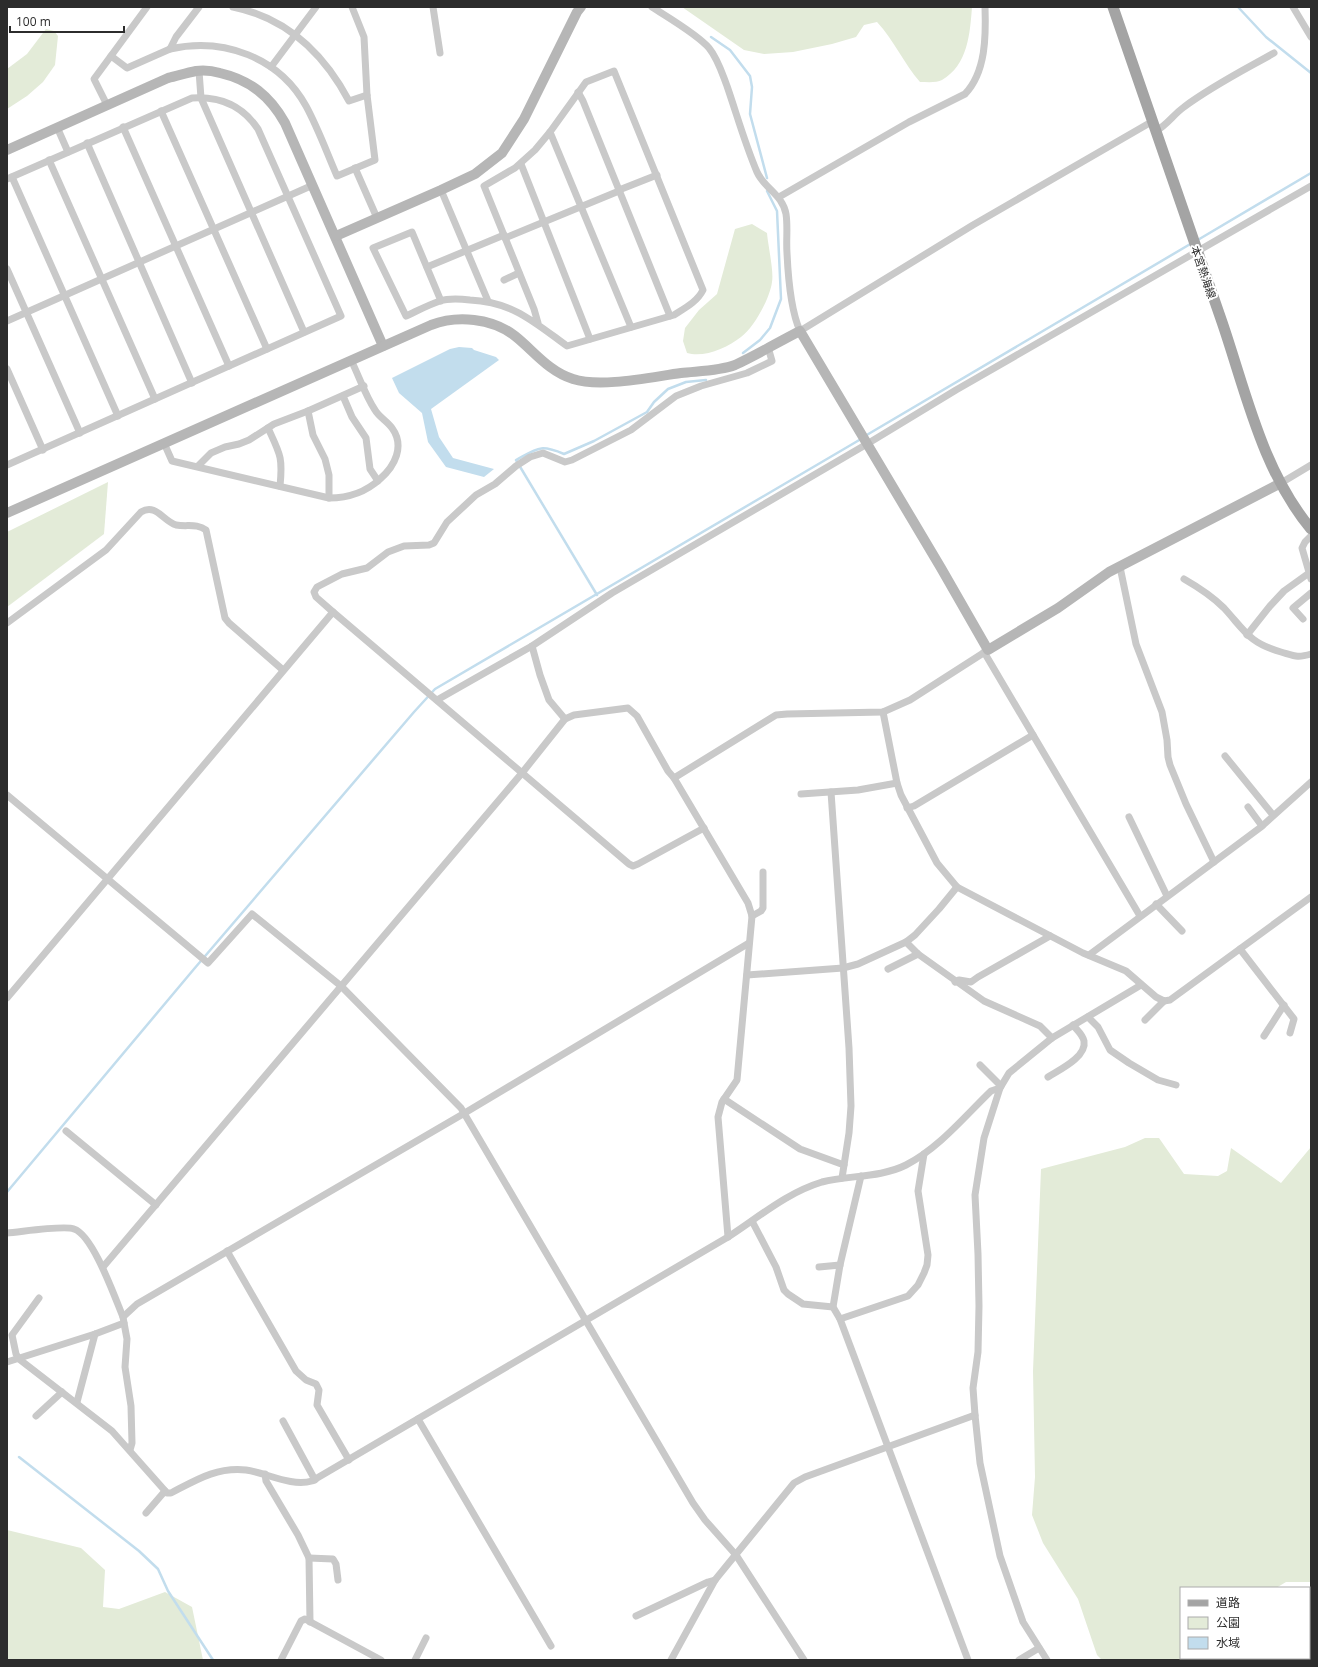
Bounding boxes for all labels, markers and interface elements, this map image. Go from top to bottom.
scale bar [10,8,124,34]
text: 100 m [16,13,51,30]
street label: 本宮熱海線 [1188,244,1220,300]
legend [1180,1587,1310,1659]
text: 道路 [1216,1594,1240,1611]
text: 公園 [1216,1614,1240,1631]
text: 水域 [1216,1634,1240,1651]

